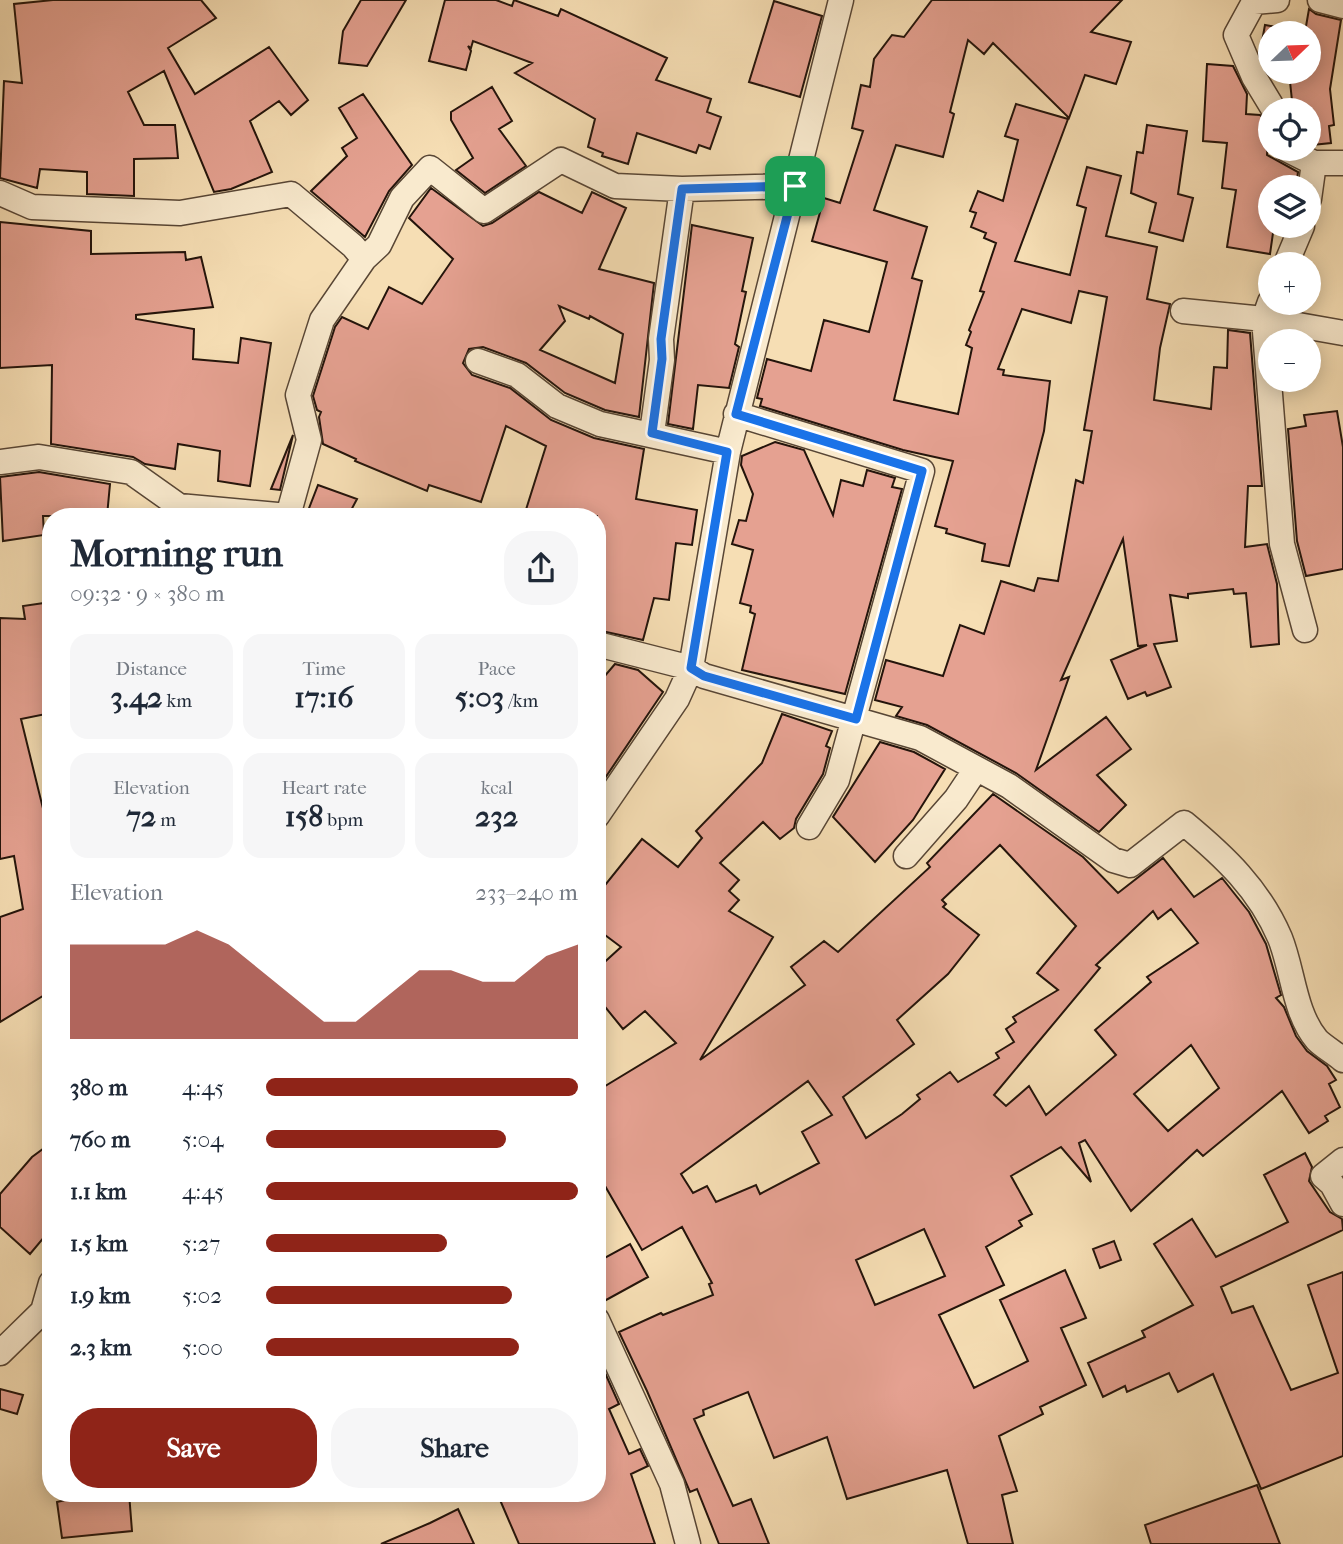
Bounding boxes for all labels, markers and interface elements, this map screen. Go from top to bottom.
north arrow [1258,21,1321,84]
map controls [1258,21,1321,392]
button: locate [1258,98,1321,161]
pin [765,156,825,216]
icon: arrive [776,167,814,205]
button: layers [1258,175,1321,238]
button: + [1258,252,1321,315]
button: − [1258,329,1321,392]
text: Morning run [70,531,283,576]
button: share [504,531,578,605]
text: 09:32 · 9 × 380 m [70,580,225,607]
text: Distance [116,658,187,680]
text: Time [302,658,346,680]
text: Pace [478,658,516,680]
text: 3.42 [111,680,162,715]
text: 17:16 [294,680,354,715]
text: 5:03 [455,680,504,715]
text: km [162,690,192,712]
text: /km [504,690,538,712]
text: Elevation [113,777,190,799]
text: Heart rate [281,777,367,799]
text: kcal [481,777,513,799]
text: 72 [126,799,156,834]
text: 158 [285,799,323,834]
text: 232 [475,799,518,834]
text: m [156,809,176,831]
text: bpm [323,809,363,831]
text: Elevation [70,879,163,906]
text: 233–240 m [475,879,578,906]
text: 380 m [70,1074,128,1101]
text: 4:45 [182,1074,224,1101]
text: 760 m [70,1126,130,1153]
text: 5:04 [182,1126,224,1153]
text: 1.1 km [70,1178,127,1205]
text: 4:45 [182,1178,224,1205]
text: 1.5 km [70,1230,128,1257]
text: 5:27 [182,1230,220,1257]
text: 1.9 km [70,1282,130,1309]
text: 5:02 [182,1282,222,1309]
text: 2.3 km [70,1334,132,1361]
text: 5:00 [182,1334,223,1361]
button: Save [70,1408,317,1488]
button: Share [331,1408,578,1488]

